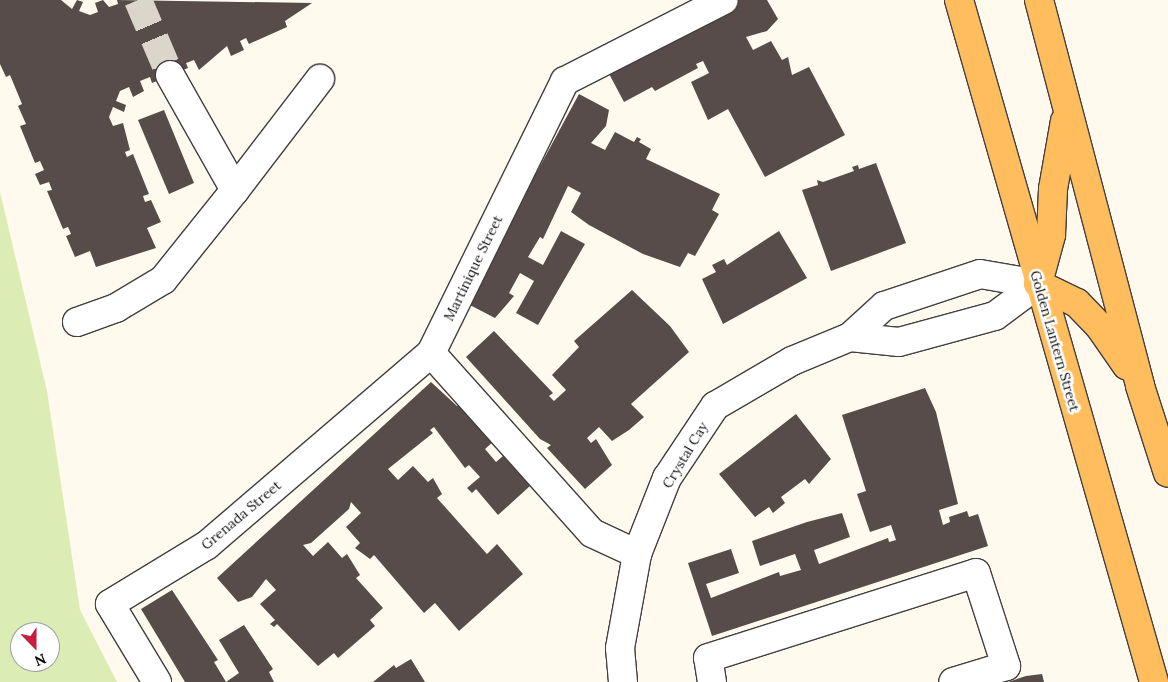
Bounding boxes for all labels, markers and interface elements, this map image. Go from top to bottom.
street label: Martinique Street [440,212,506,324]
street label: Golden Lantern Street [1027,269,1083,413]
street label: Crystal Cay [659,419,711,491]
street label: Grenada Street [198,477,284,553]
north arrow [10,622,60,672]
text: N [32,650,49,670]

